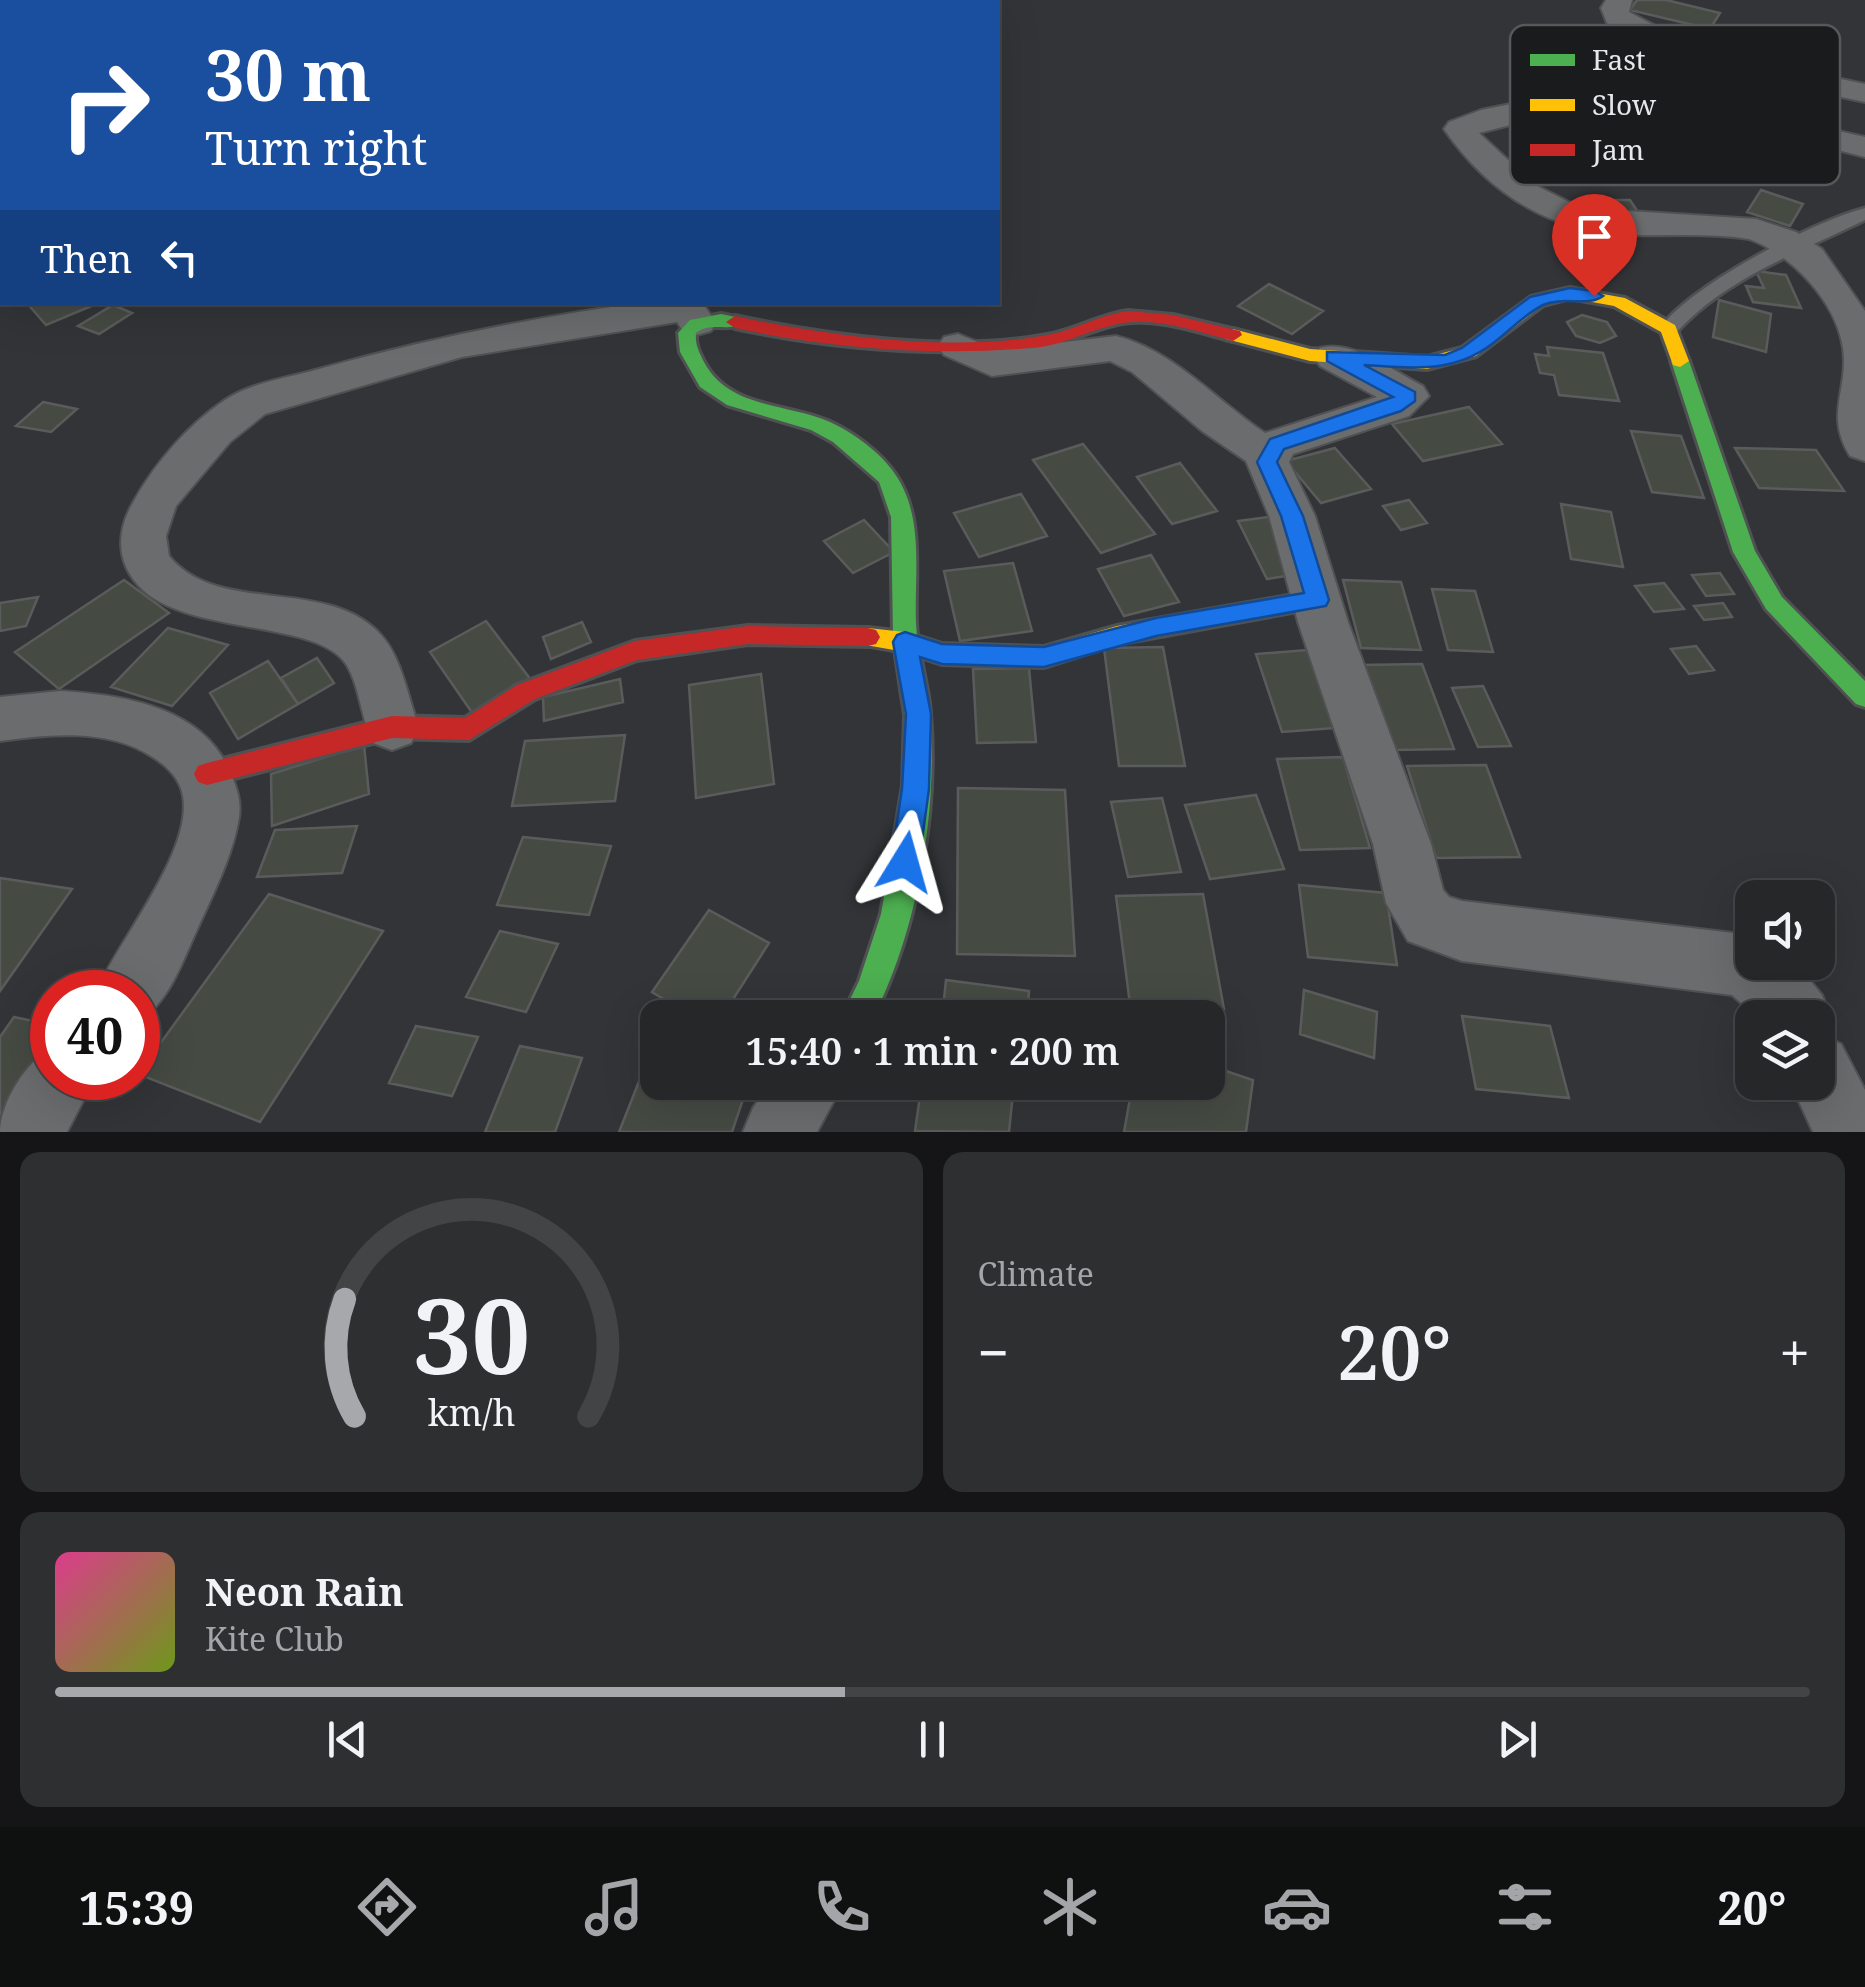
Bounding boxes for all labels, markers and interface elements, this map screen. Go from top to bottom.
legend [1510,25,1840,185]
text: 30 m [205,26,371,122]
icon: right [40,40,170,170]
text: Fast [1592,40,1646,78]
text: Slow [1592,85,1657,123]
text: Turn right [205,117,427,178]
text: Jam [1591,130,1644,168]
pin [1552,194,1637,297]
icon: arrive [1567,209,1622,264]
icon: left [152,230,207,285]
text: Then [40,232,132,284]
position arrow [853,810,957,914]
map controls [1735,880,1835,1100]
button: sound [1735,880,1835,980]
speed limit sign: 40 [30,970,160,1100]
button: layers [1735,1000,1835,1100]
text: 15:40 · 1 min · 200 m [745,1024,1120,1076]
text: Climate [978,1252,1094,1295]
text: 30 [412,1263,530,1404]
text: 20° [1337,1300,1452,1402]
text: − [978,1314,1009,1389]
text: + [1779,1314,1810,1389]
text: km/h [427,1388,515,1436]
text: Neon Rain [205,1565,404,1617]
text: Kite Club [205,1617,344,1660]
icon: previous [320,1712,375,1767]
icon: pause [905,1712,960,1767]
icon: next [1490,1712,1545,1767]
icon: directions [352,1872,422,1942]
icon: music [579,1872,649,1942]
icon: phone [807,1872,877,1942]
icon: climate [1035,1872,1105,1942]
icon: car [1262,1872,1332,1942]
icon: filters [1490,1872,1560,1942]
text: 15:39 [79,1877,194,1938]
text: 20° [1717,1877,1786,1938]

